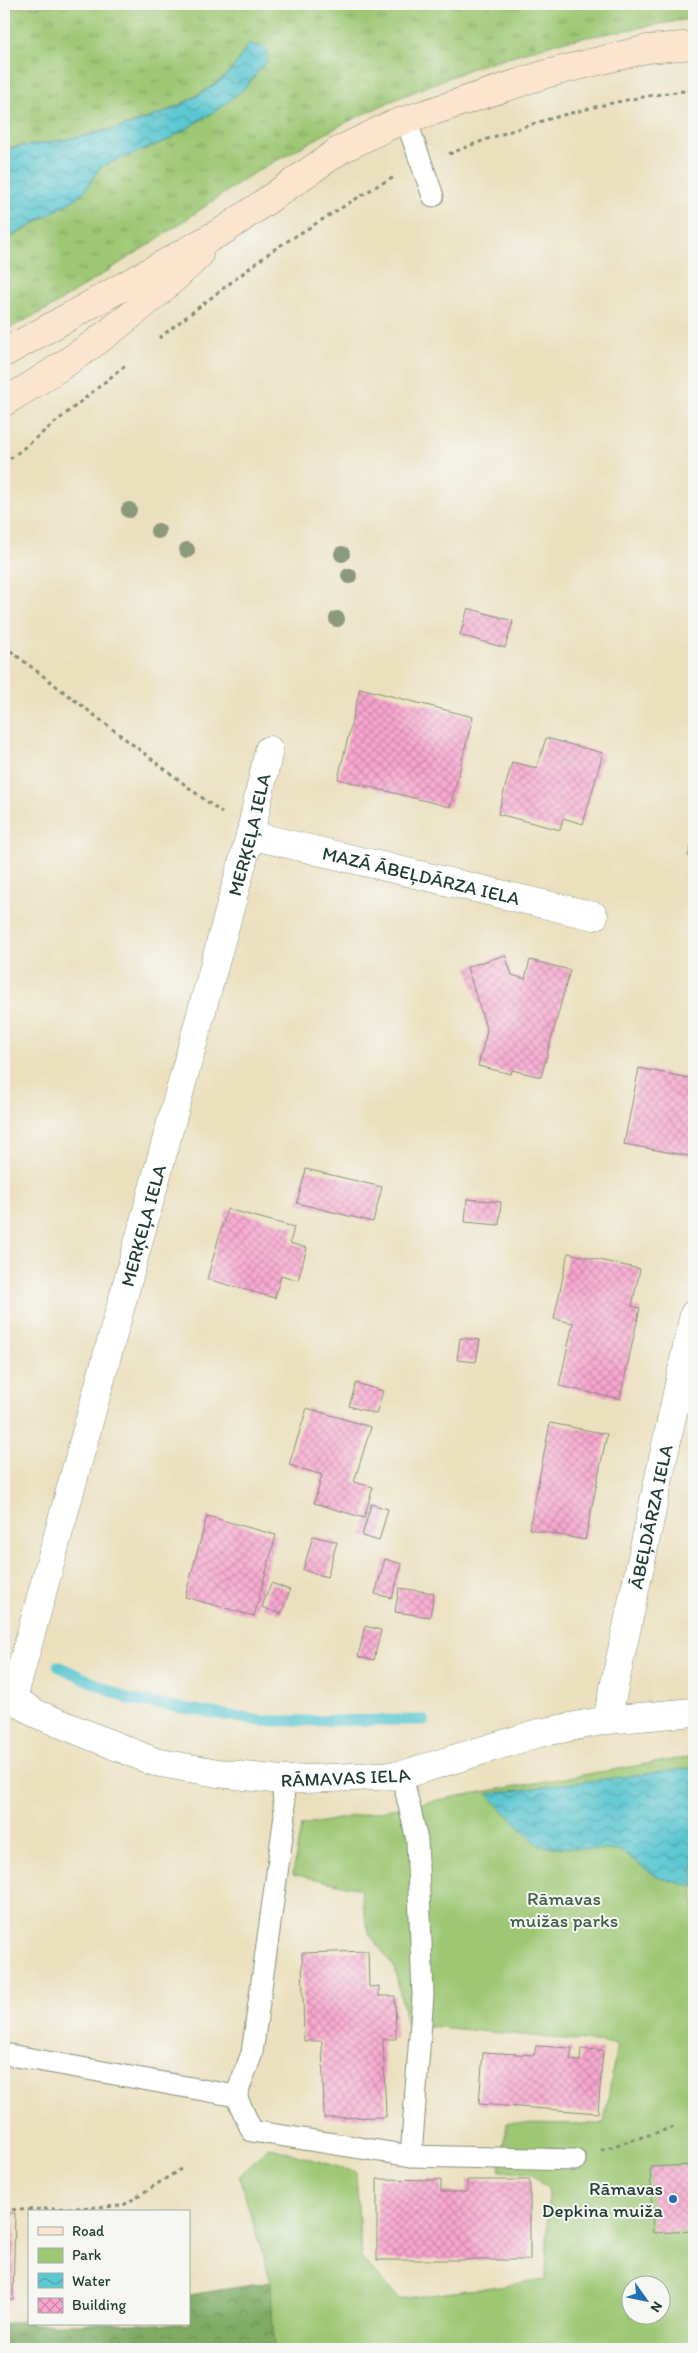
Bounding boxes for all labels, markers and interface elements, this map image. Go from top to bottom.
street label: MERĶEĻA IELA [223,771,275,899]
street label: MAZĀ ĀBEĻDĀRZA IELA [320,841,522,910]
street label: MERĶEĻA IELA [116,1162,171,1289]
street label: ĀBEĻDĀRZA IELA [624,1442,678,1591]
street label: RĀMAVAS IELA [280,1762,413,1792]
park label: Rāmavas muižas parks [510,1887,618,1932]
place label: Rāmavas Depkina muiža [542,2177,663,2222]
marker: Rāmavas Depkina muiža [667,2193,679,2205]
legend [28,2210,190,2326]
text: Road [72,2222,105,2240]
text: Park [72,2246,102,2264]
text: Water [72,2272,111,2290]
north arrow [620,2276,670,2326]
text: Building [72,2296,126,2314]
text: N [647,2298,666,2315]

